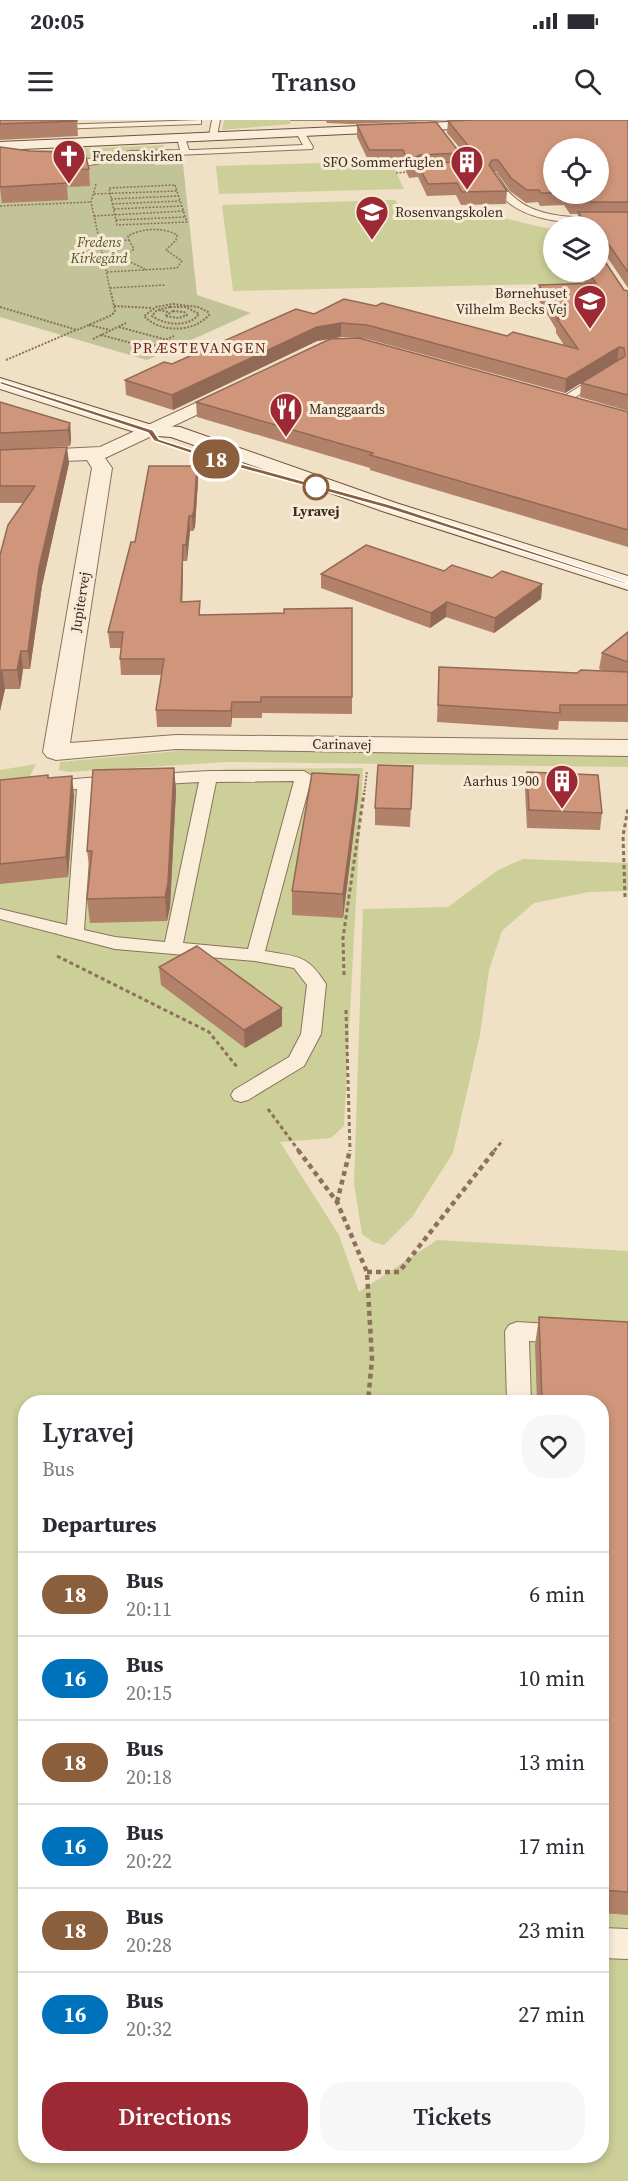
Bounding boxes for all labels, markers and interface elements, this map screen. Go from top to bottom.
text: 20:05 [30,6,84,36]
text: Transo [272,63,356,100]
icon: menu [24,65,57,98]
icon: search [571,65,604,98]
church icon: Fredenskirken [51,138,87,185]
map controls [543,138,609,282]
button: locate [543,138,609,204]
building icon: SFO Sommerfuglen [449,144,485,191]
place label: Fredenskirken [92,146,183,166]
place label: SFO Sommerfuglen [323,152,445,172]
school or university icon: Rosenvangskolen [354,194,390,241]
place label: Rosenvangskolen [395,202,504,222]
button: layers [543,216,609,282]
park label: Fredens Kirkegård [70,232,128,268]
place label: Børnehuset Vilhelm Becks Vej [456,283,567,319]
school or university icon: Børnehuset Vilhelm Becks Vej [572,283,608,330]
district label: PRÆSTEVANGEN [133,337,267,358]
restaurant icon: Manggaards [268,391,304,438]
place label: Manggaards [309,399,385,419]
line badge: 18 [189,440,243,478]
text: 18 [205,445,227,474]
marker: Lyravej [303,474,329,500]
place label: Lyravej [293,501,339,521]
street label: Jupitervej [65,570,95,635]
street label: Carinavej [312,733,372,755]
building icon: Aarhus 1900 [544,763,580,810]
place label: Aarhus 1900 [463,771,539,791]
text: Lyravej [42,1413,134,1451]
button: heart [522,1415,585,1478]
text: Bus [42,1455,75,1483]
text: Departures [42,1509,156,1539]
text: Bus [126,1565,163,1595]
text: 6 min [529,1579,585,1609]
text: 18 [64,1580,86,1609]
text: 20:11 [126,1595,172,1623]
text: Bus [126,1649,163,1679]
text: 10 min [518,1663,585,1693]
text: 16 [64,1664,86,1693]
text: 20:15 [126,1679,172,1707]
text: Bus [126,1733,163,1763]
text: 13 min [518,1747,585,1777]
text: 18 [64,1748,86,1777]
text: 20:18 [126,1763,172,1791]
text: Bus [126,1817,163,1847]
text: 17 min [518,1831,585,1861]
text: 16 [64,1832,86,1861]
text: 20:22 [126,1847,172,1875]
text: Bus [126,1901,163,1931]
text: 23 min [518,1915,585,1945]
text: 18 [64,1916,86,1945]
text: 20:28 [126,1931,172,1959]
text: Bus [126,1985,163,2015]
text: 27 min [518,1999,585,2029]
text: 16 [64,2000,86,2029]
text: 20:32 [126,2015,172,2043]
button: Directions [42,2082,308,2151]
button: Tickets [320,2082,585,2151]

